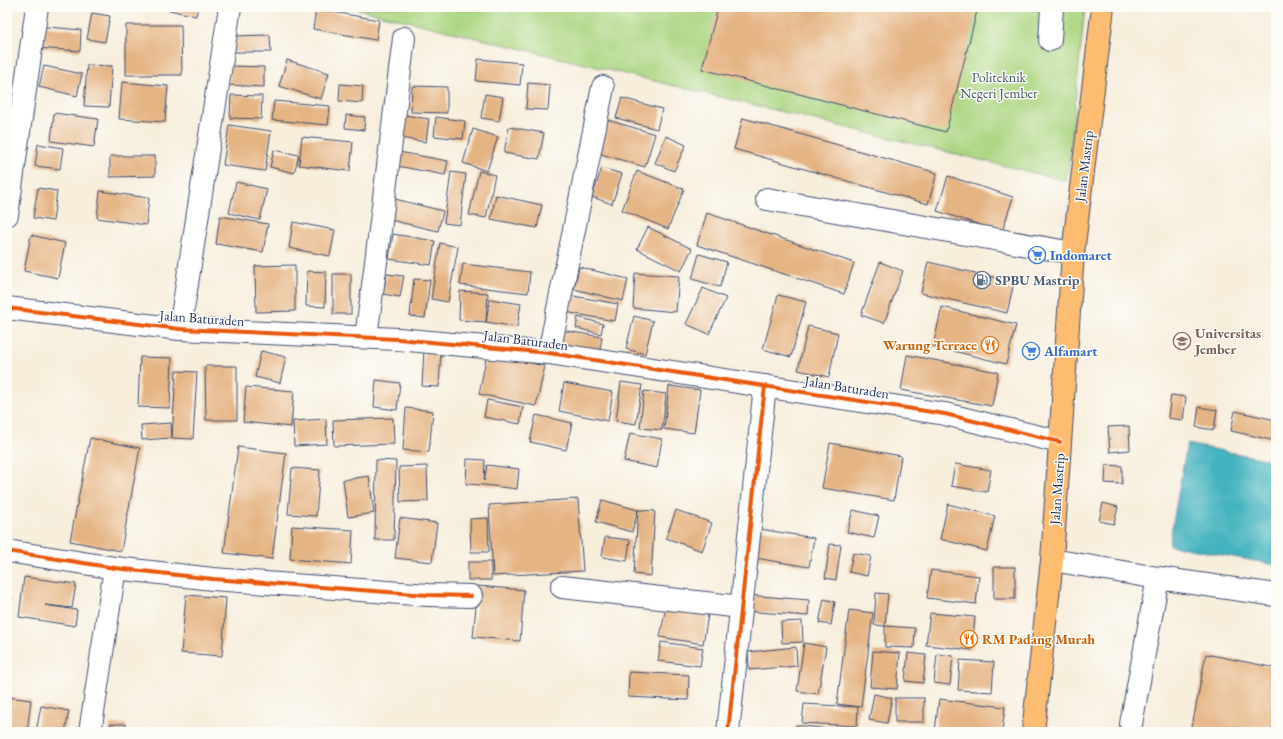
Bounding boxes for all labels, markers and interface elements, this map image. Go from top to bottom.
park label: Politeknik Negeri Jember [960,68,1038,102]
street label: Jalan Mastrip [1071,129,1097,204]
supermarket icon: Indomaret [1027,245,1047,265]
place label: Indomaret [1050,246,1112,264]
fuel station icon: SPBU Mastrip [972,270,992,290]
place label: SPBU Mastrip [995,271,1080,289]
street label: Jalan Baturaden [158,306,246,330]
place label: Universitas Jember [1193,324,1261,358]
street label: Jalan Baturaden [482,326,570,354]
school or university icon: Universitas Jember [1172,331,1192,351]
restaurant icon: Warung Terrace [980,335,1000,355]
place label: Warung Terrace [883,336,977,354]
supermarket icon: Alfamart [1021,341,1041,361]
place label: Alfamart [1043,342,1098,360]
street label: Jalan Baturaden [802,371,891,403]
street label: Jalan Mastrip [1045,453,1068,526]
restaurant icon: RM Padang Murah [959,629,979,649]
place label: RM Padang Murah [982,630,1095,648]

